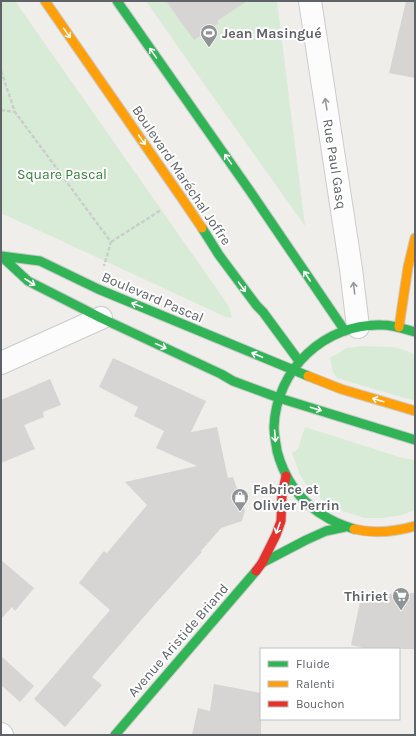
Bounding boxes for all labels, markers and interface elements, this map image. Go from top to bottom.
sports icon: Jean Masingué [199,23,219,48]
place label: Jean Masingué [222,25,322,42]
one-way arrow [63,27,71,38]
one-way arrow [149,47,157,58]
one-way arrow [322,98,330,111]
street label: Boulevard Maréchal Joffre [128,102,235,248]
street label: Rue Paul Gasq [319,118,350,210]
one-way arrow [138,134,146,145]
one-way arrow [224,154,232,165]
park label: Square Pascal [17,166,107,183]
street label: Boulevard Pascal [99,268,206,327]
one-way arrow [303,270,311,281]
one-way arrow [24,278,36,286]
one-way arrow [238,281,246,292]
one-way arrow [350,282,357,295]
one-way arrow [131,301,143,309]
one-way arrow [155,343,167,350]
one-way arrow [251,351,263,358]
one-way arrow [371,396,384,403]
one-way arrow [310,406,323,413]
one-way arrow [272,429,279,442]
place label: Fabrice et Olivier Perrin [253,481,340,514]
shop icon: Fabrice et Olivier Perrin [230,487,250,512]
one-way arrow [274,522,282,534]
street label: Avenue Aristide Briand [125,580,232,700]
supermarket icon: Thiriet [391,586,411,611]
place label: Thiriet [344,588,388,605]
legend [260,648,400,720]
text: Fluide [296,657,330,671]
text: Ralenti [296,677,335,691]
text: Bouchon [296,697,345,711]

